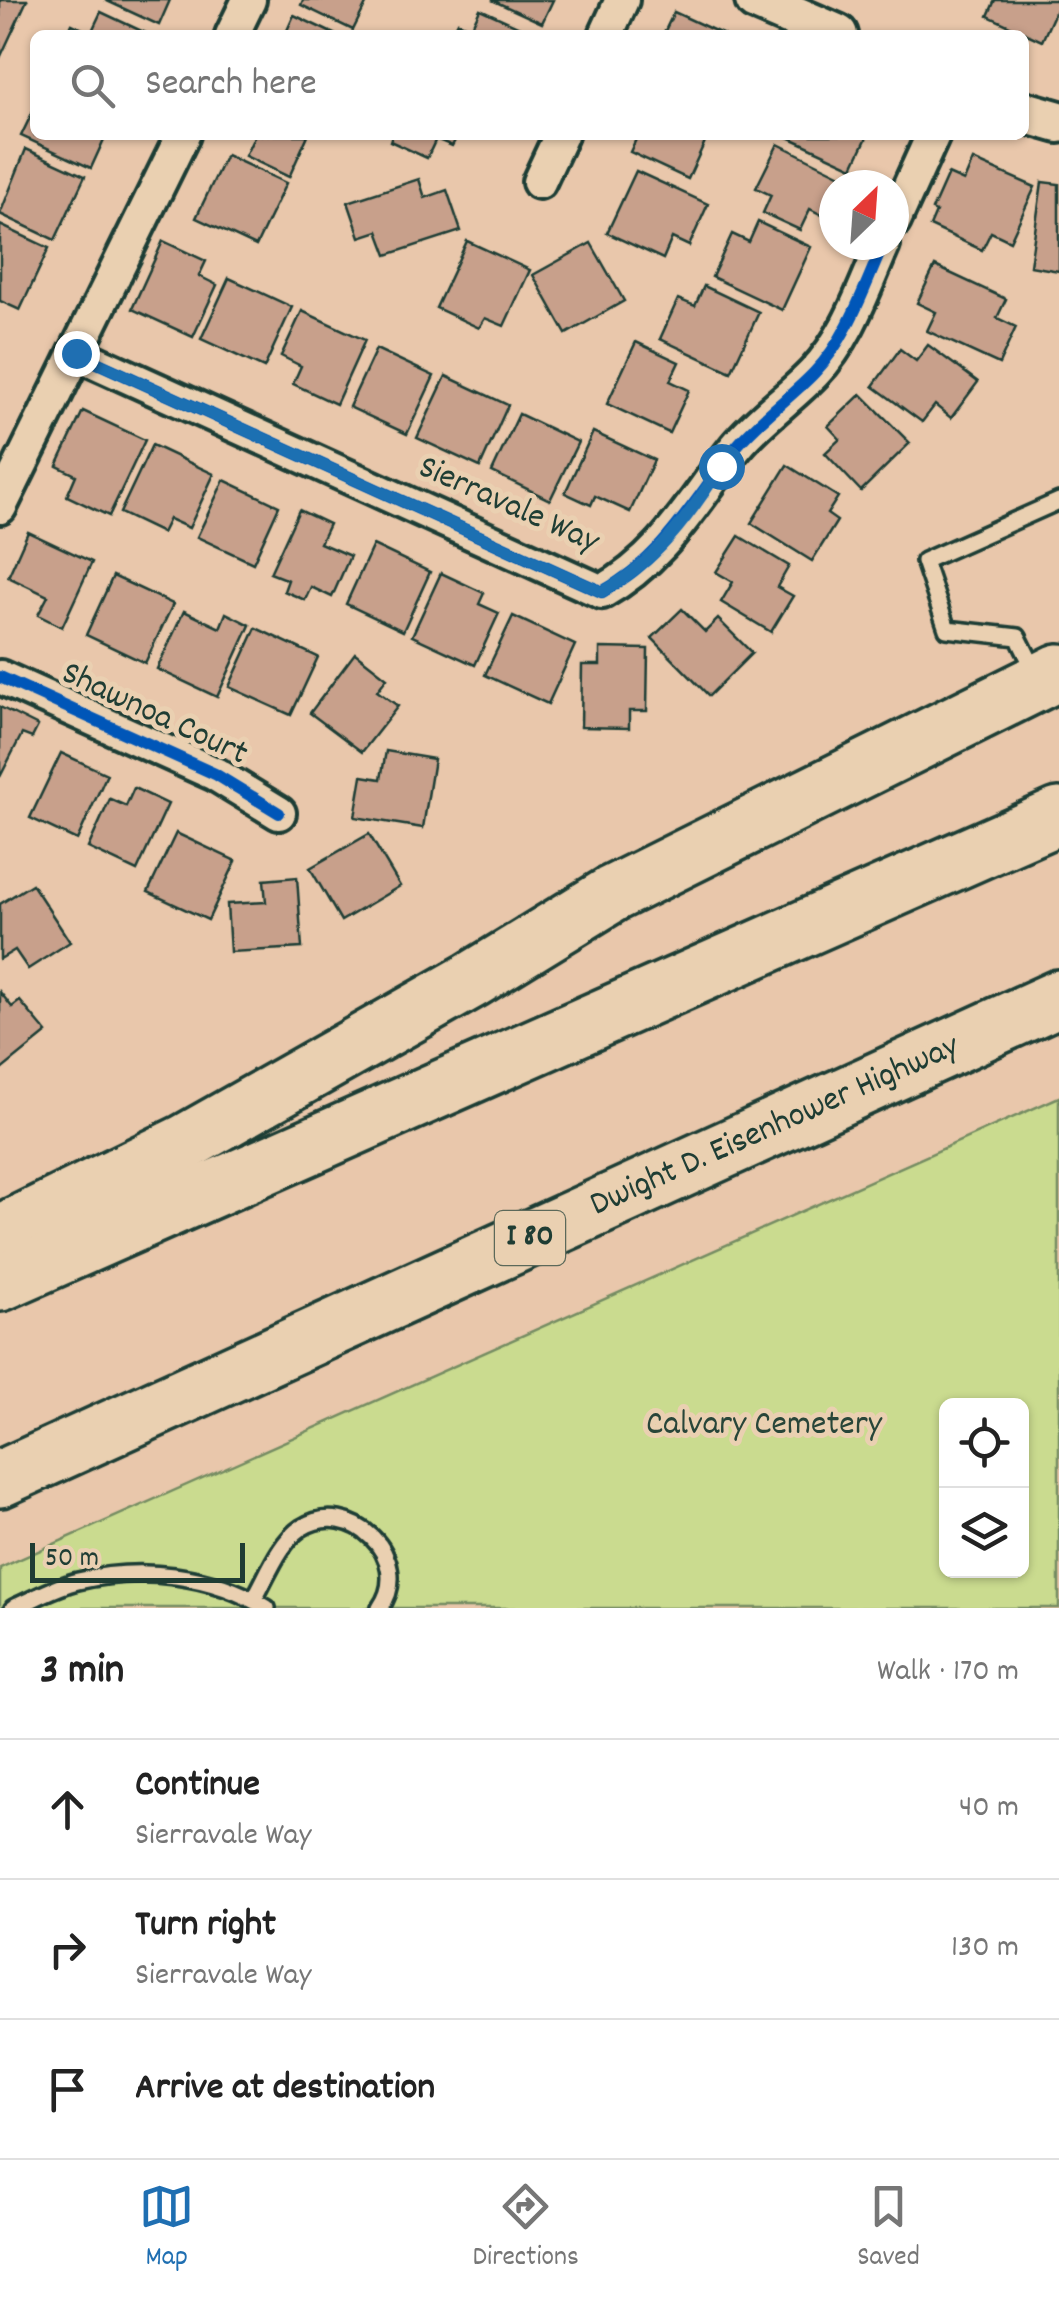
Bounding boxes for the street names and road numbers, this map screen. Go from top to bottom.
street label: Sierravale Way [410,444,607,568]
street label: Shawnoa Court [53,650,255,780]
street label: Dwight D. Eisenhower Highway [583,1023,968,1231]
road number: I 80 [495,1211,565,1265]

